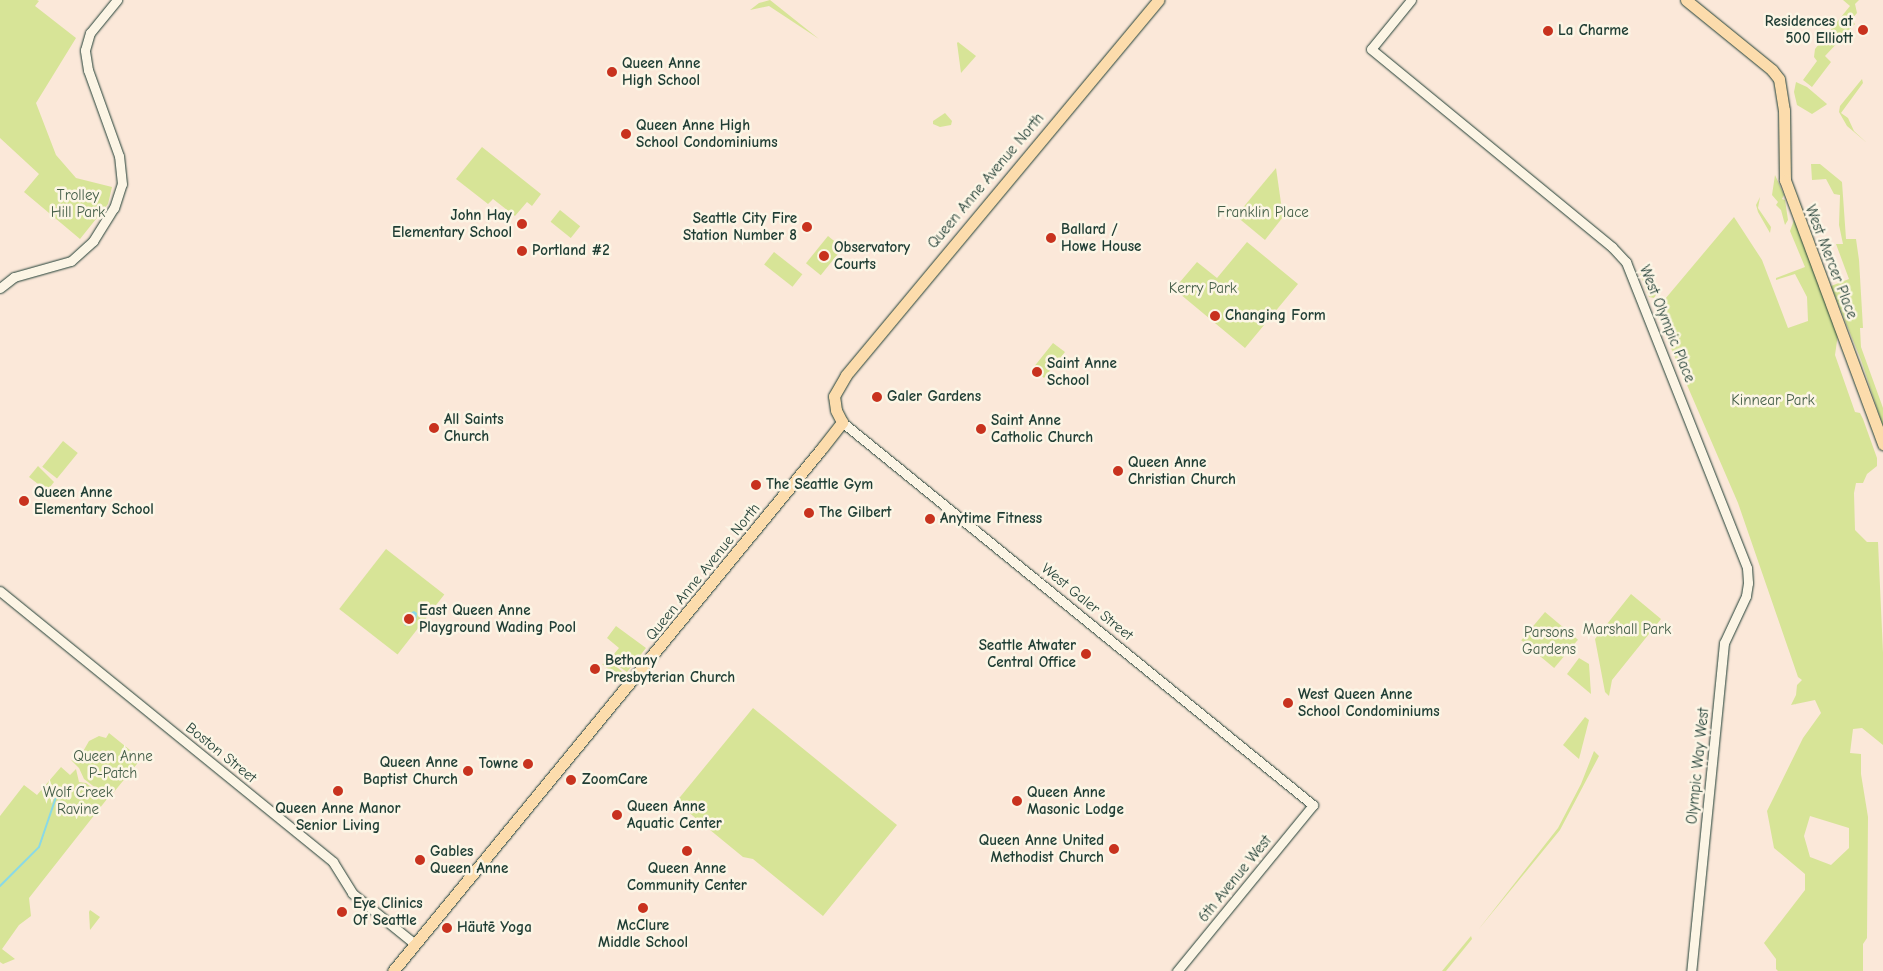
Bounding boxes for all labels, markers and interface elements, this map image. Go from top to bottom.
place label: Residences at 500 Elliott [1765,12,1853,47]
place label: La Charme [1558,22,1629,40]
marker: Residences at 500 Elliott [1857,24,1869,36]
marker: La Charme [1542,25,1554,37]
place label: Queen Anne High School [622,54,700,89]
marker: Queen Anne High School [606,66,618,78]
street label: Queen Anne Avenue North [924,110,1048,252]
place label: Queen Anne High School Condominiums [636,116,778,151]
marker: Queen Anne High School Condominiums [620,128,632,140]
park label: Trolley Hill Park [51,186,105,221]
street label: West Mercer Place [1801,203,1861,321]
park label: Franklin Place [1217,204,1309,222]
place label: John Hay Elementary School [392,206,512,241]
place label: Seattle City Fire Station Number 8 [683,209,797,244]
marker: John Hay Elementary School [516,218,528,230]
place label: Ballard / Howe House [1061,220,1141,255]
marker: Seattle City Fire Station Number 8 [801,221,813,233]
marker: Ballard / Howe House [1045,232,1057,244]
place label: Observatory Courts [834,238,910,273]
place label: Portland #2 [532,242,610,260]
marker: Portland #2 [516,245,528,257]
marker: Observatory Courts [818,250,830,262]
street label: West Olympic Place [1635,263,1699,385]
park label: Kerry Park [1169,280,1237,298]
place label: Changing Form [1225,307,1326,325]
marker: Changing Form [1209,310,1221,322]
place label: Saint Anne School [1047,354,1117,389]
marker: Saint Anne School [1031,366,1043,378]
place label: Galer Gardens [887,388,981,406]
marker: Galer Gardens [871,391,883,403]
park label: Kinnear Park [1731,392,1815,410]
place label: All Saints Church [444,410,504,445]
place label: Saint Anne Catholic Church [991,411,1093,446]
marker: All Saints Church [428,422,440,434]
marker: Saint Anne Catholic Church [975,423,987,435]
place label: Queen Anne Christian Church [1128,453,1236,488]
marker: Queen Anne Christian Church [1112,465,1124,477]
place label: The Seattle Gym [766,476,873,494]
marker: The Seattle Gym [750,479,762,491]
place label: Queen Anne Elementary School [34,483,154,518]
marker: Queen Anne Elementary School [18,495,30,507]
street label: Queen Anne Avenue North [642,500,764,644]
place label: The Gilbert [819,504,891,522]
marker: The Gilbert [803,507,815,519]
place label: Anytime Fitness [940,510,1042,528]
marker: Anytime Fitness [924,513,936,525]
street label: West Galer Street [1037,559,1137,645]
place label: East Queen Anne Playground Wading Pool [419,601,576,636]
marker: East Queen Anne Playground Wading Pool [403,613,415,625]
park label: Marshall Park [1583,621,1671,639]
park label: Parsons Gardens [1522,623,1576,658]
place label: Seattle Atwater Central Office [979,636,1076,671]
marker: Seattle Atwater Central Office [1080,648,1092,660]
place label: Bethany Presbyterian Church [605,651,735,686]
marker: Bethany Presbyterian Church [589,663,601,675]
place label: West Queen Anne School Condominiums [1298,685,1440,720]
marker: West Queen Anne School Condominiums [1282,697,1294,709]
street label: Olympic Way West [1683,707,1713,825]
street label: Boston Street [182,719,260,787]
park label: Queen Anne P-Patch [73,747,153,782]
place label: Queen Anne Baptist Church [363,753,458,788]
place label: Towne [479,755,518,773]
marker: Towne [522,758,534,770]
marker: Queen Anne Baptist Church [462,765,474,777]
place label: ZoomCare [582,771,648,789]
marker: ZoomCare [564,773,578,787]
park label: Wolf Creek Ravine [43,783,113,818]
place label: Queen Anne Masonic Lodge [1027,783,1124,818]
marker: Queen Anne Manor Senior Living [332,785,344,797]
marker: Queen Anne Masonic Lodge [1011,795,1023,807]
place label: Queen Anne Aquatic Center [627,797,722,832]
place label: Queen Anne Manor Senior Living [275,799,401,834]
marker: Queen Anne Aquatic Center [611,809,623,821]
place label: Queen Anne United Methodist Church [979,831,1104,866]
street label: 6th Avenue West [1195,832,1275,926]
place label: Gables Queen Anne [430,842,508,877]
marker: Queen Anne United Methodist Church [1108,843,1120,855]
marker: Queen Anne Community Center [681,845,693,857]
marker: Gables Queen Anne [414,854,426,866]
place label: Queen Anne Community Center [627,859,747,894]
place label: Eye Clinics Of Seattle [353,894,423,929]
marker: McClure Middle School [637,902,649,914]
marker: Eye Clinics Of Seattle [335,905,349,919]
place label: McClure Middle School [598,916,688,951]
place label: Häutē Yoga [457,919,532,937]
marker: Häutē Yoga [441,922,453,934]

